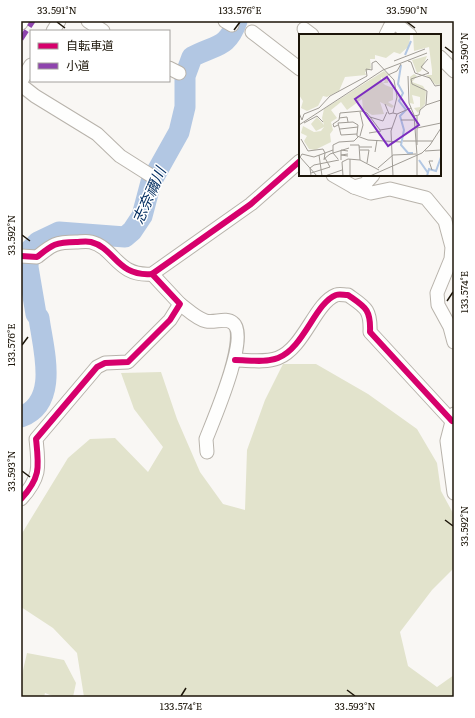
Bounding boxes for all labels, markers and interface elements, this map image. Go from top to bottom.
text: 33.591°N [37,2,77,17]
text: 133.576°E [218,2,262,17]
text: 33.590°N [386,2,428,17]
legend [30,30,170,82]
text: 33.590°N [456,32,471,74]
inset map [299,34,441,176]
text: 自転車道 [66,36,114,54]
text: 小道 [66,56,90,74]
water label: 志奈禰川 [125,161,172,227]
text: 33.592°N [3,215,18,255]
text: 133.574°E [456,271,471,313]
text: 133.576°E [3,323,18,367]
text: 33.593°N [3,450,18,492]
text: 33.592°N [456,506,471,546]
text: 133.574°E [160,698,202,713]
text: 33.593°N [334,698,376,713]

